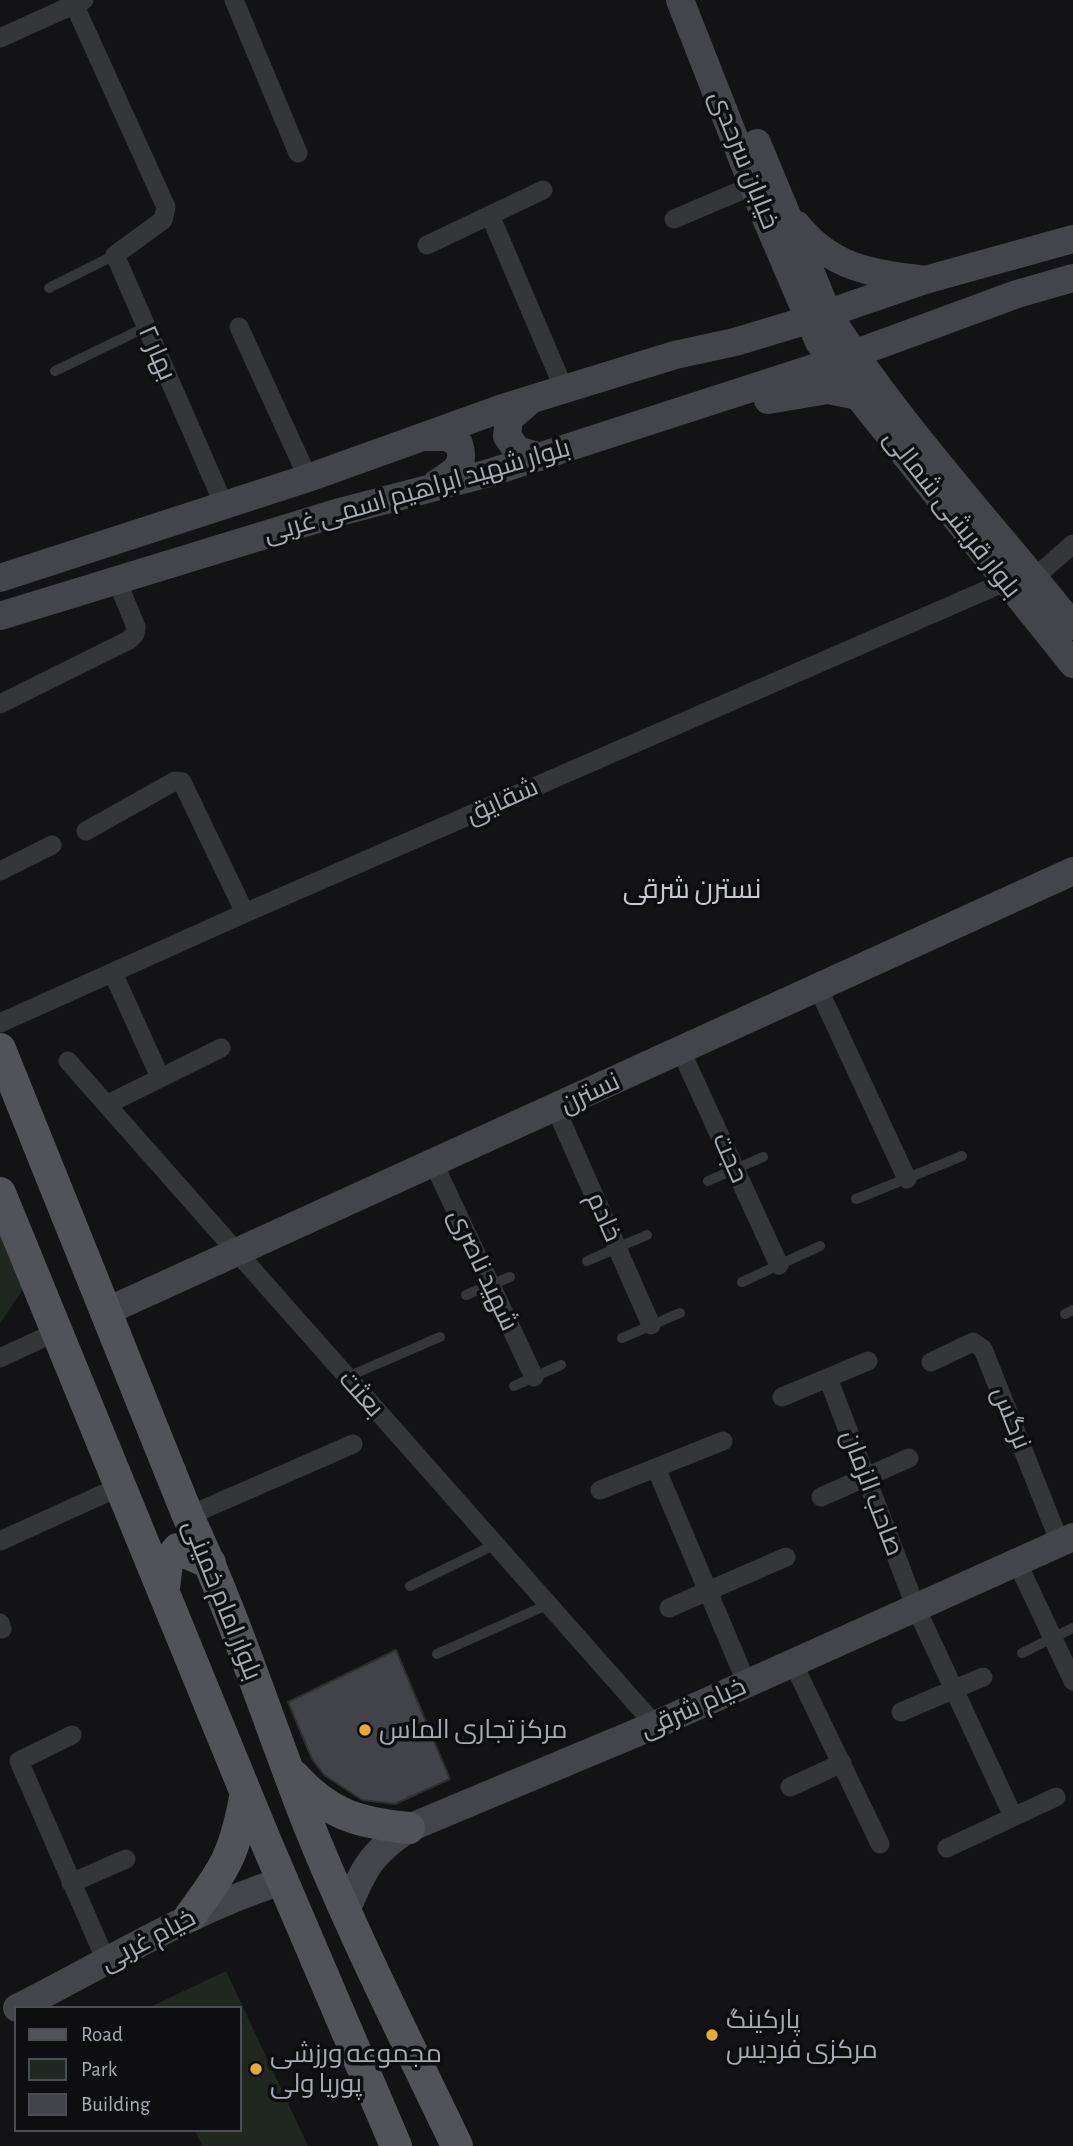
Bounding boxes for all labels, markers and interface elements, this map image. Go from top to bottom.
street label: خیابان سرحدی [702,86,786,234]
street label: بهار ۲ [131,321,183,385]
street label: بلوار قریشی شمالی [877,424,1027,604]
street label: بلوار شهید ابراهیم اسمی غربی [260,432,574,550]
street label: شقایق [461,771,543,831]
district label: نسترن شرقی [623,873,761,907]
street label: نسترن [555,1066,625,1120]
street label: حجت [705,1128,755,1188]
street label: خادم [579,1187,629,1247]
street label: شهید ناصری [441,1204,525,1336]
street label: بعثت [332,1364,390,1424]
street label: نرگس [984,1382,1038,1454]
street label: صاحب الزمان [834,1426,910,1560]
street label: بلوار امام خمینی [176,1515,268,1685]
street label: خیام شرقی [635,1671,751,1745]
place label: مرکز تجاری الماس [379,1714,567,1746]
marker: مرکز تجاری الماس [357,1722,373,1738]
street label: خیام غربی [95,1902,201,1978]
place label: پارکینگ مرکزی فردیس [726,2004,878,2066]
legend [14,2006,242,2132]
text: Road [81,2024,123,2045]
marker: پارکینگ مرکزی فردیس [704,2027,720,2043]
place label: مجموعه ورزشی پوریا ولی [270,2038,442,2100]
text: Park [81,2059,117,2080]
marker: مجموعه ورزشی پوریا ولی [248,2061,264,2077]
text: Building [81,2094,150,2115]

